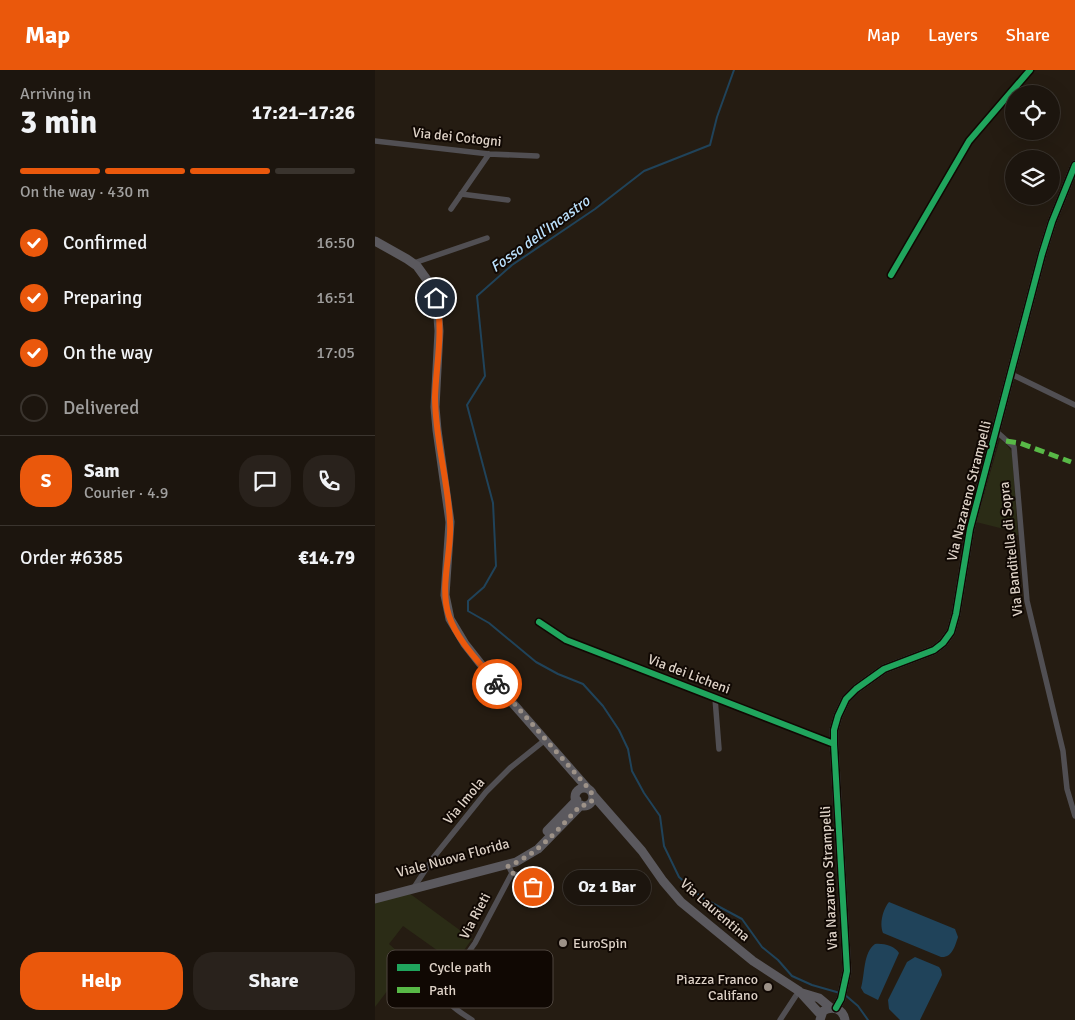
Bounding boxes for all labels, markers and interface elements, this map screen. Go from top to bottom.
text: Map [25,20,70,50]
text: Map [867,24,900,46]
text: Layers [928,24,978,46]
text: Share [1006,24,1050,46]
text: Arriving in [20,84,91,104]
map controls [1005,85,1060,205]
button: locate [1005,85,1060,140]
text: 17:21–17:26 [252,101,355,125]
text: 3 min [20,103,97,142]
street label: Via dei Cotogni [412,124,502,150]
button: layers [1005,150,1060,205]
text: On the way · 430 m [20,182,150,202]
water label: Fosso dell'Incastro [487,191,594,276]
icon: check [20,229,48,257]
text: Confirmed [63,231,147,255]
text: 16:50 [316,233,355,253]
pin [415,277,457,319]
icon: check [20,284,48,312]
icon: home [422,284,450,312]
text: Preparing [63,286,142,310]
text: 16:51 [316,288,355,308]
icon: check [20,339,48,367]
text: On the way [63,341,153,365]
text: 17:05 [316,343,355,363]
text: Delivered [63,396,139,420]
street label: Via Nazareno Strampelli [943,419,995,563]
button: chat [239,455,291,507]
button: phone [303,455,355,507]
text: Sam [84,459,120,483]
text: S [41,469,51,493]
street label: Via Banditella di Sopra [995,481,1027,617]
text: Courier · 4.9 [84,483,168,503]
text: Order #6385 [20,546,123,570]
text: €14.79 [298,546,355,570]
street label: Via dei Licheni [645,651,733,697]
courier [472,659,522,709]
icon: bike [483,670,511,698]
street label: Via Imola [440,774,488,828]
street label: Via Nazareno Strampelli [817,806,841,950]
street label: Viale Nuova Florida [395,835,511,881]
pin [512,866,554,908]
callout: Oz 1 Bar [563,870,651,904]
icon: bag [519,873,547,901]
street label: Via Laurentina [677,875,753,945]
text: Oz 1 Bar [578,877,636,897]
street label: Via Rieti [456,890,494,942]
place label: EuroSpin [573,935,627,952]
marker: EuroSpin [557,937,569,949]
legend [387,950,553,1008]
button: Help [20,952,183,1010]
button: Share [193,952,355,1010]
text: Cycle path [429,959,491,976]
place label: Piazza Franco Califano [676,971,758,1004]
marker: Piazza Franco Califano [762,981,774,993]
text: Path [429,982,456,999]

